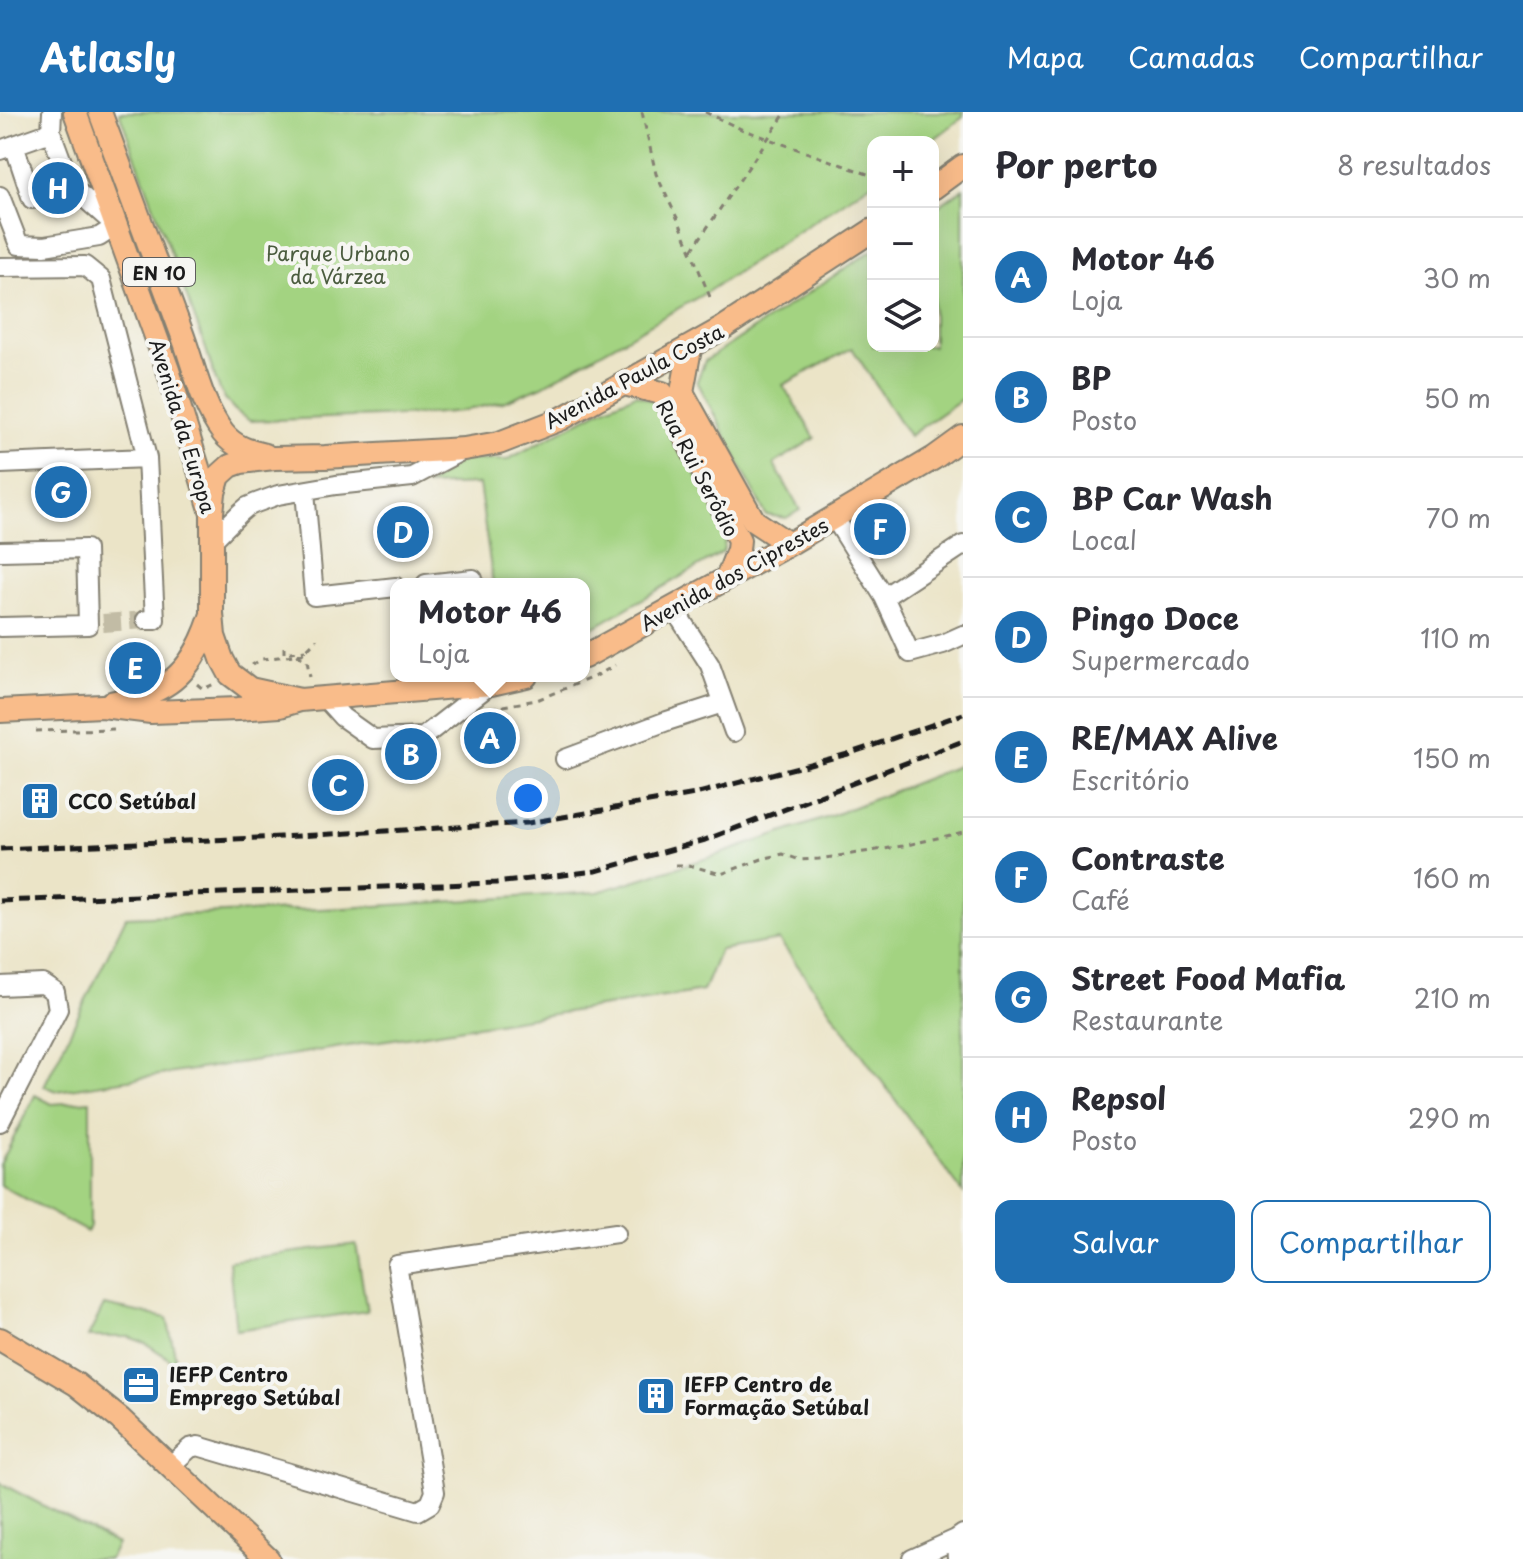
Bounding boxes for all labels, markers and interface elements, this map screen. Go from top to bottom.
text: Atlasly [40,28,176,85]
text: Mapa [1007,35,1084,78]
text: Camadas [1128,35,1255,78]
text: Compartilhar [1299,35,1483,78]
map controls [867,136,939,352]
button: + [867,136,939,208]
text: Por perto [995,138,1157,190]
text: 8 resultados [1337,145,1491,184]
pin: H [32,158,84,218]
button: − [867,208,939,280]
text: Motor 46 [1071,235,1215,280]
park label: Parque Urbano da Várzea [266,238,410,291]
road number: EN 10 [123,258,195,286]
text: A [1011,258,1031,297]
text: 30 m [1423,258,1491,297]
button: layers [867,280,939,352]
text: Loja [1071,280,1122,319]
street label: Avenida Paula Costa [539,316,729,436]
street label: Avenida da Europa [142,335,224,518]
text: BP [1071,355,1111,400]
text: B [1012,378,1030,417]
text: 50 m [1424,378,1491,417]
street label: Rua Rui Serôdio [649,394,747,542]
text: Posto [1071,400,1137,439]
pin: G [35,462,87,522]
text: BP Car Wash [1071,475,1273,520]
text: C [1011,498,1031,537]
text: 70 m [1426,498,1491,537]
pin: F [854,499,906,559]
pin: D [377,502,429,562]
street label: Avenida dos Ciprestes [635,510,833,638]
text: Local [1071,520,1137,559]
popup [390,578,590,682]
text: Motor 46 [418,588,562,633]
text: Pingo Doce [1071,595,1239,640]
text: D [1011,618,1031,657]
text: 110 m [1420,618,1491,657]
text: Loja [418,633,469,672]
pin: E [109,638,161,698]
text: Supermercado [1071,640,1250,679]
pin: A [464,708,516,768]
text: RE/MAX Alive [1071,715,1278,760]
pin: B [385,724,437,784]
text: E [1013,738,1029,777]
text: 150 m [1413,738,1491,777]
pin: C [312,755,364,815]
text: Escritório [1071,760,1190,799]
your location [508,778,548,818]
building icon: CCO Setúbal [19,780,61,822]
place label: CCO Setúbal [68,786,196,816]
text: Contraste [1071,835,1225,880]
text: F [1013,858,1029,897]
text: 160 m [1413,858,1491,897]
text: Café [1071,880,1130,919]
text: Street Food Mafia [1071,955,1345,1000]
text: G [1010,978,1032,1017]
text: 210 m [1414,978,1491,1017]
text: Restaurante [1071,1000,1223,1039]
text: Repsol [1071,1075,1166,1120]
text: H [1011,1098,1031,1137]
text: 290 m [1408,1098,1491,1137]
text: Posto [1071,1120,1137,1159]
button: Salvar [995,1200,1235,1283]
button: Compartilhar [1251,1200,1491,1283]
place label: IEFP Centro Emprego Setúbal [169,1359,340,1412]
office icon: IEFP Centro Emprego Setúbal [120,1364,162,1406]
place label: IEFP Centro de Formação Setúbal [684,1369,869,1422]
building icon: IEFP Centro de Formação Setúbal [635,1375,677,1417]

